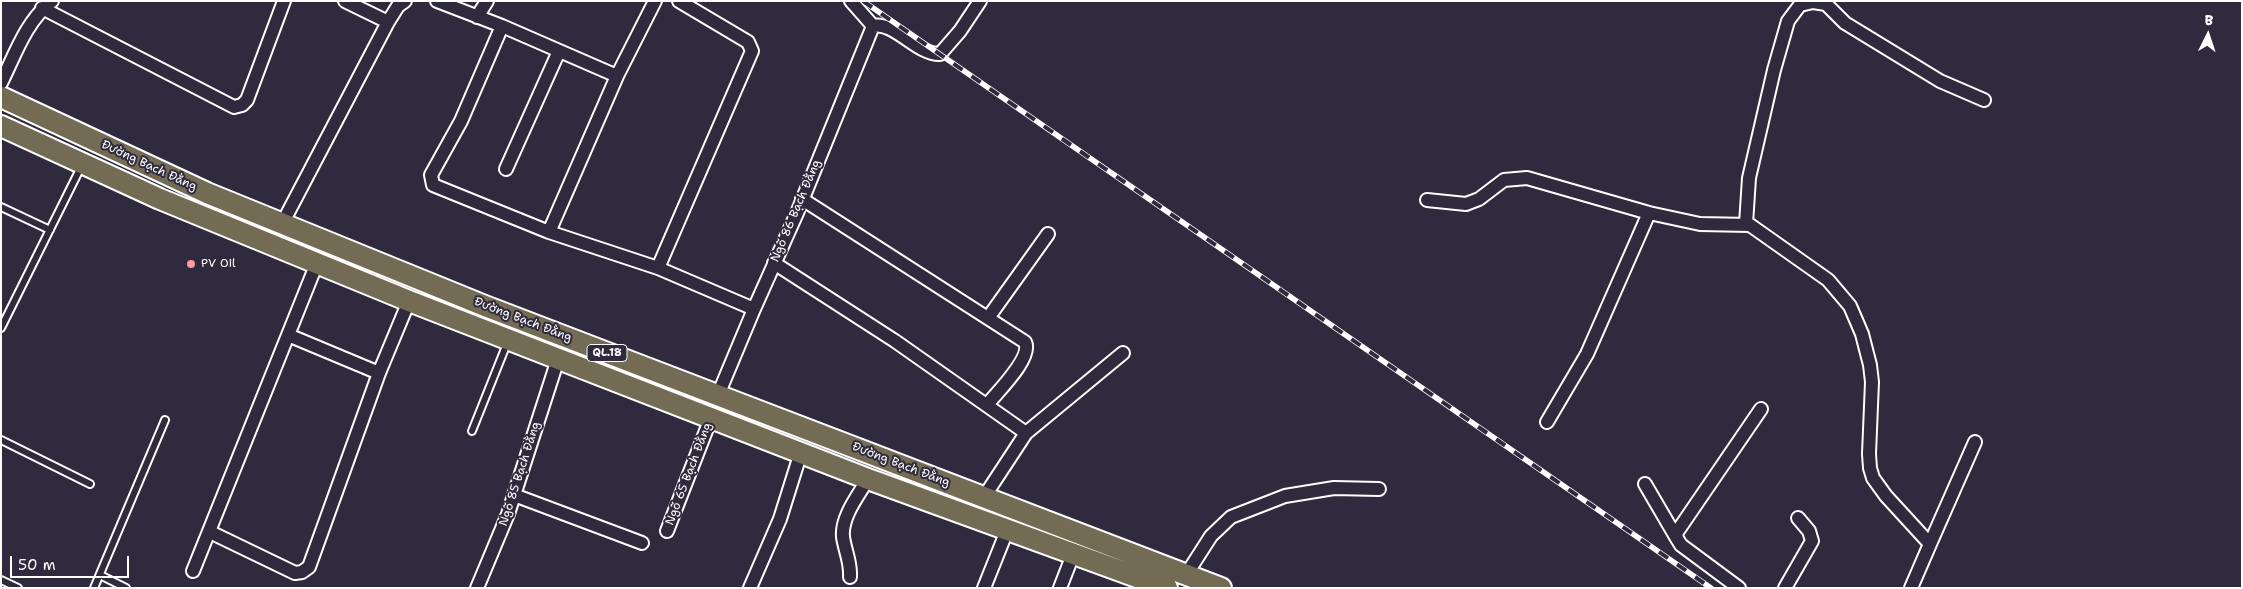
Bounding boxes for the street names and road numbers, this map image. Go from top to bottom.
street label: Đường Bạch Đằng [99,138,199,194]
street label: Ngõ 86 Bạch Đằng [768,158,824,264]
street label: Đường Bạch Đằng [472,295,574,345]
road number: QL.18 [587,344,627,362]
street label: Ngõ 85 Bạch Đằng [496,420,544,528]
street label: Ngõ 65 Bạch Đằng [663,421,715,527]
street label: Đường Bạch Đằng [850,440,952,490]

